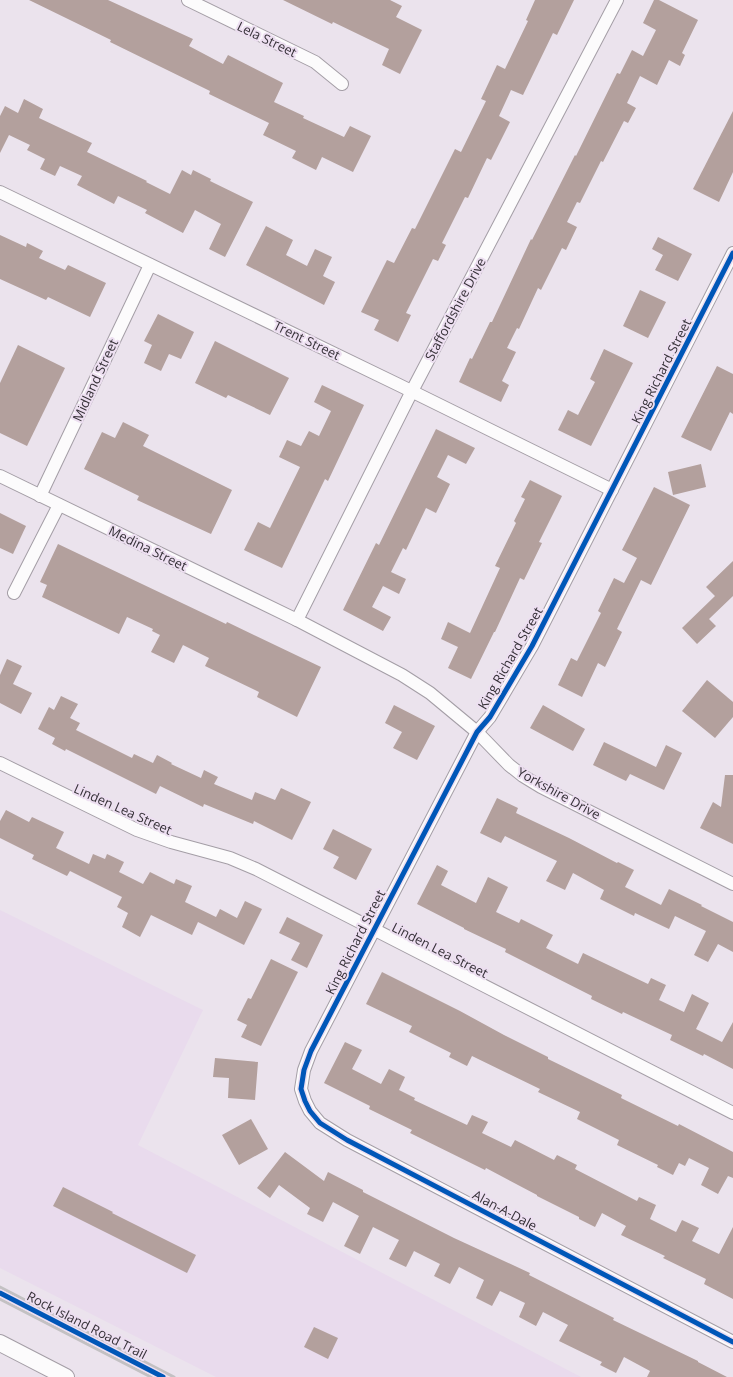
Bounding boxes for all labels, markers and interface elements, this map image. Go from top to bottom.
street label: Lela Street [234,17,300,61]
street label: Staffordshire Drive [420,254,490,364]
street label: King Richard Street [627,315,695,426]
street label: Trent Street [271,316,344,364]
street label: Midland Street [68,336,122,424]
street label: Medina Street [106,521,191,575]
street label: King Richard Street [473,603,547,712]
street label: Yorkshire Drive [514,763,604,823]
street label: Linden Lea Street [71,779,175,839]
street label: King Richard Street [321,886,389,997]
street label: Linden Lea Street [389,918,491,982]
street label: Alan-A-Dale [470,1185,540,1235]
street label: Rock Island Road Trail [24,1287,150,1363]

